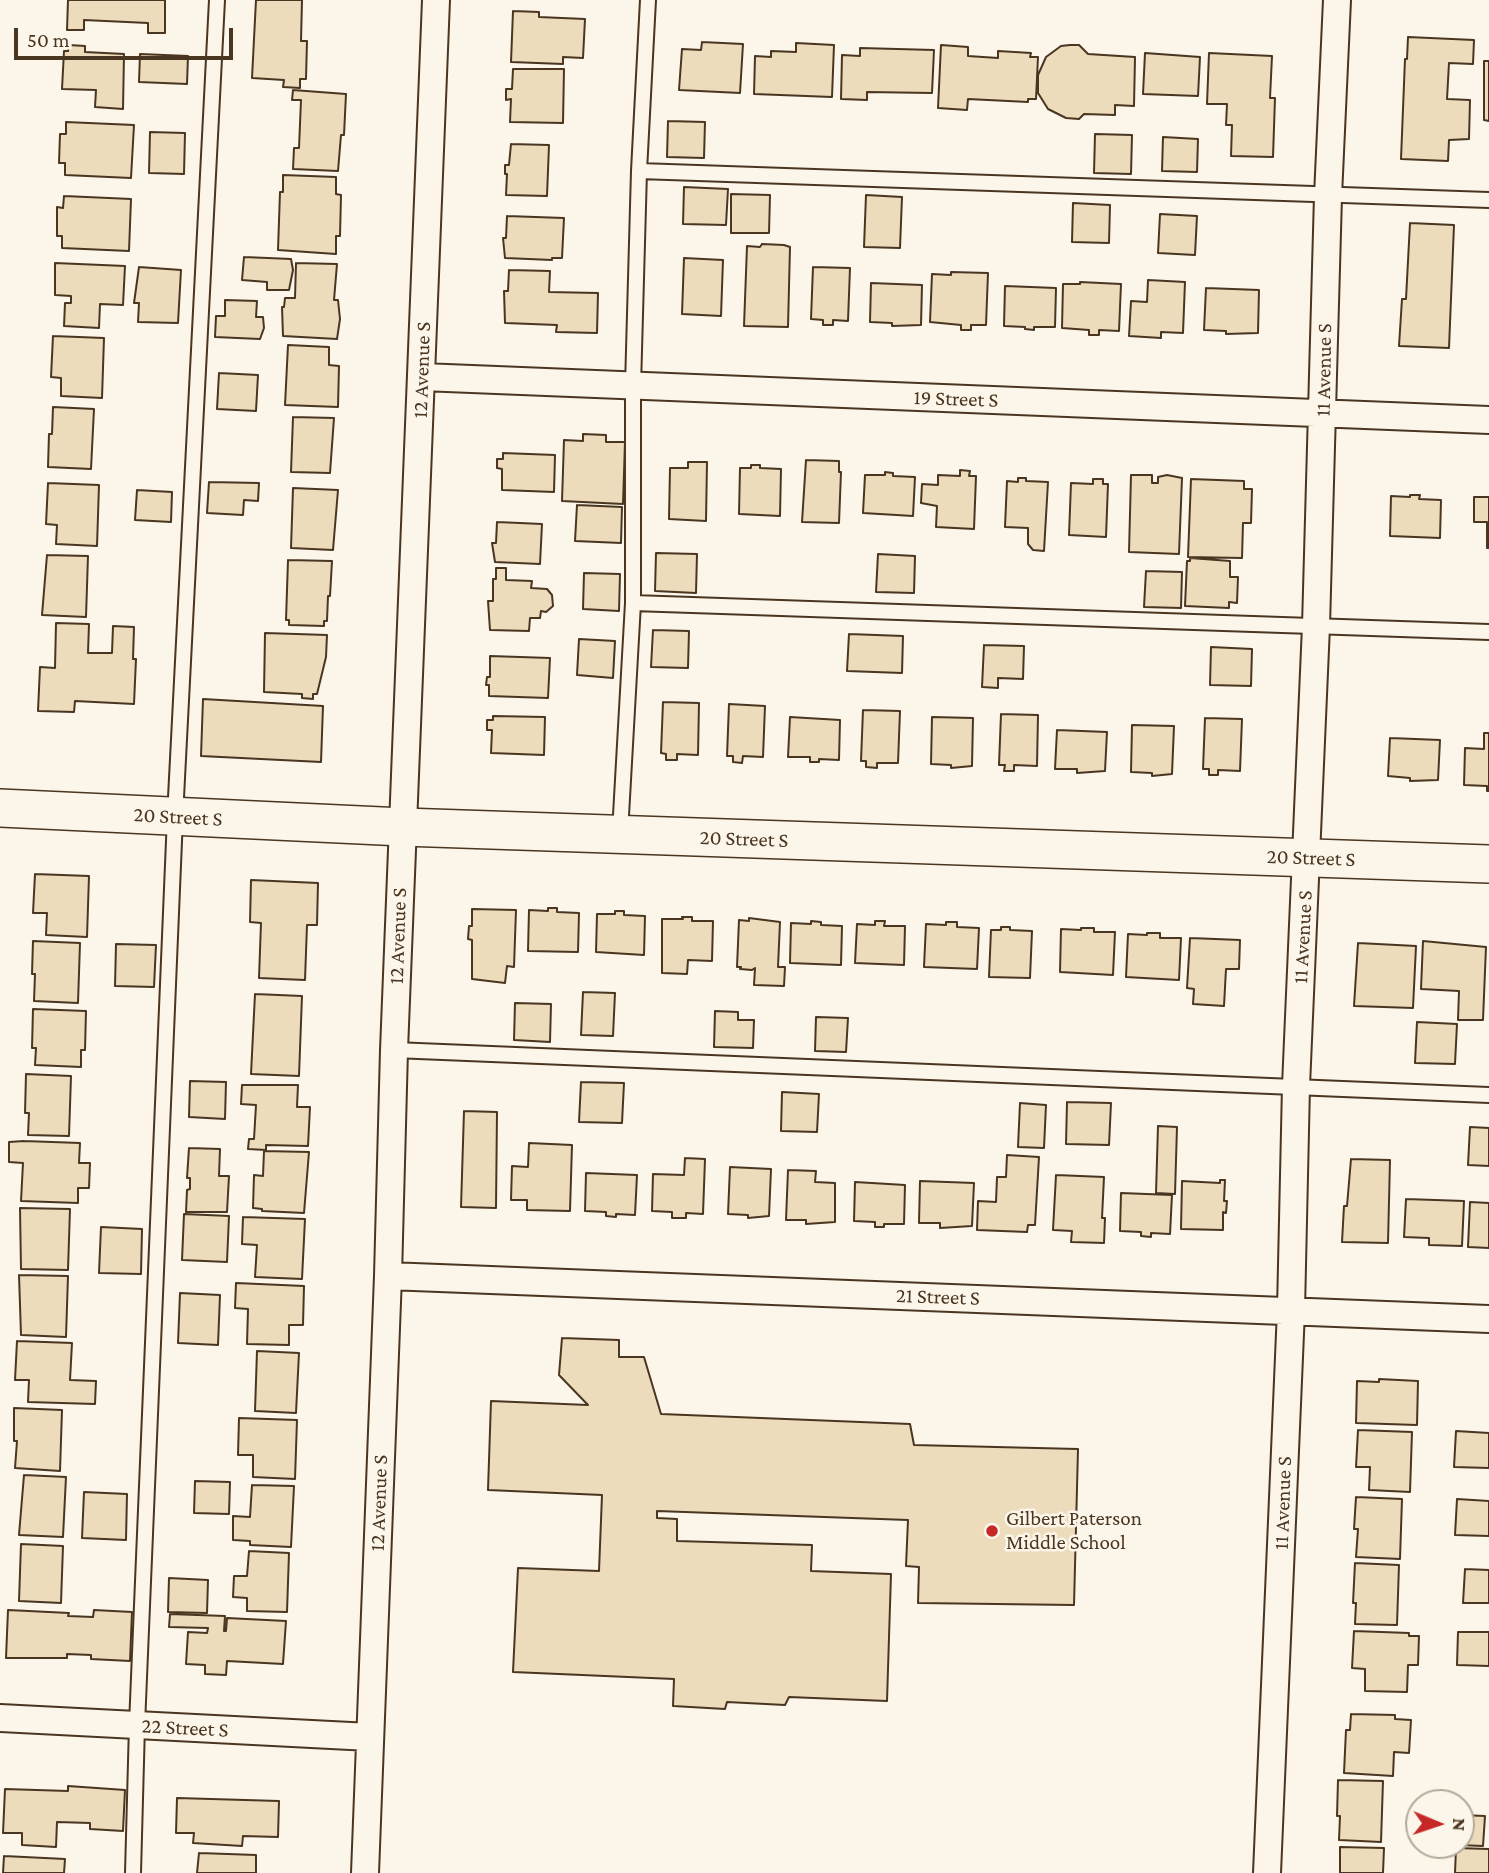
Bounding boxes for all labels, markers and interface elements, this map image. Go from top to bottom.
scale bar [18,14,236,58]
text: 50 m [27,28,70,52]
street label: 12 Avenue S [408,321,436,419]
street label: 11 Avenue S [1311,323,1337,417]
street label: 19 Street S [913,385,999,413]
street label: 20 Street S [133,802,223,832]
street label: 20 Street S [699,825,789,853]
street label: 20 Street S [1266,844,1356,872]
street label: 12 Avenue S [384,887,412,985]
street label: 11 Avenue S [1288,890,1318,984]
street label: 21 Street S [896,1283,980,1311]
street label: 12 Avenue S [365,1454,393,1552]
street label: 11 Avenue S [1269,1456,1297,1550]
place label: Gilbert Paterson Middle School [1006,1506,1142,1556]
marker: Gilbert Paterson Middle School [984,1523,1000,1539]
street label: 22 Street S [141,1713,229,1743]
north arrow [1405,1789,1475,1859]
text: N [1449,1818,1470,1832]

